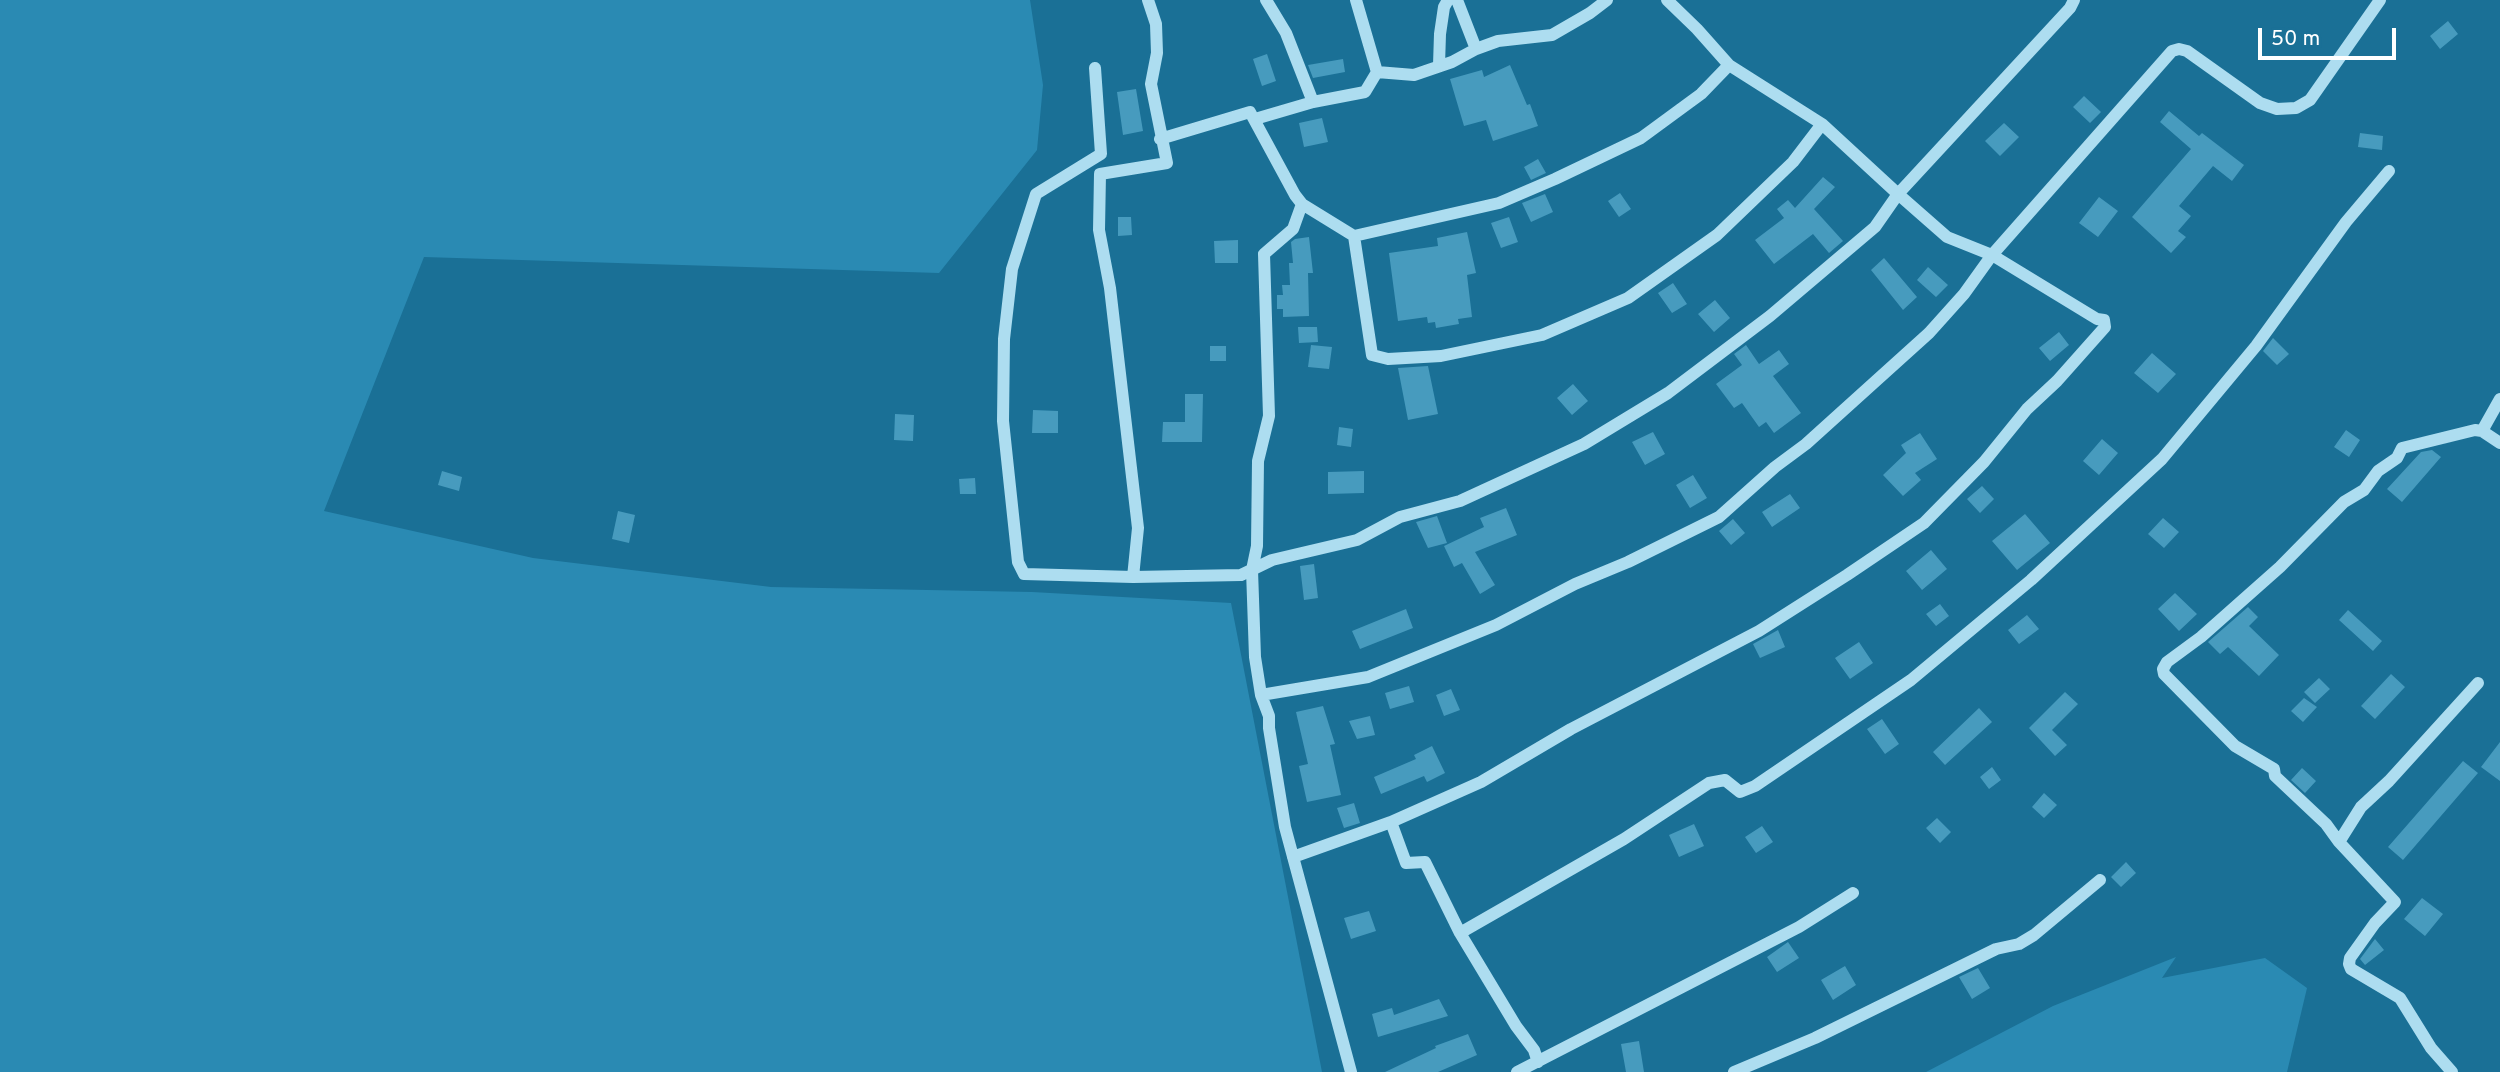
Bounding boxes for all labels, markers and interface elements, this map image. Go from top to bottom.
scale bar [2262,14,2400,58]
text: 50 m [2271,26,2320,53]

